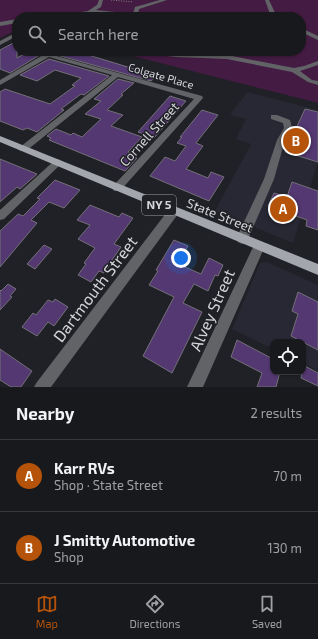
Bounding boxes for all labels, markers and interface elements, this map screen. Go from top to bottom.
search box [12,12,306,56]
icon: search [26,23,48,45]
text: Search here [58,25,139,43]
street label: Colgate Place [127,60,195,91]
street label: Cornell Street [116,99,182,169]
pin: B [283,126,309,156]
street label: State Street [184,194,256,236]
pin: A [270,194,296,224]
road number: NY 5 [142,195,176,215]
street label: Dartmouth Street [49,232,141,345]
your location [171,248,191,268]
street label: Alvey Street [185,266,238,354]
map controls [270,339,306,375]
button: locate [270,339,306,375]
text: Nearby [16,403,74,423]
text: 2 results [250,405,302,421]
text: Karr RVs [54,459,115,477]
text: A [25,468,33,484]
text: 70 m [273,468,302,484]
text: Shop · State Street [54,477,163,493]
text: J Smitty Automotive [54,531,195,549]
text: B [25,540,33,556]
text: 130 m [267,540,302,556]
text: Shop [54,549,84,565]
tab: Map [36,593,58,630]
tab: Directions [130,593,180,630]
tab: Saved [252,593,282,630]

